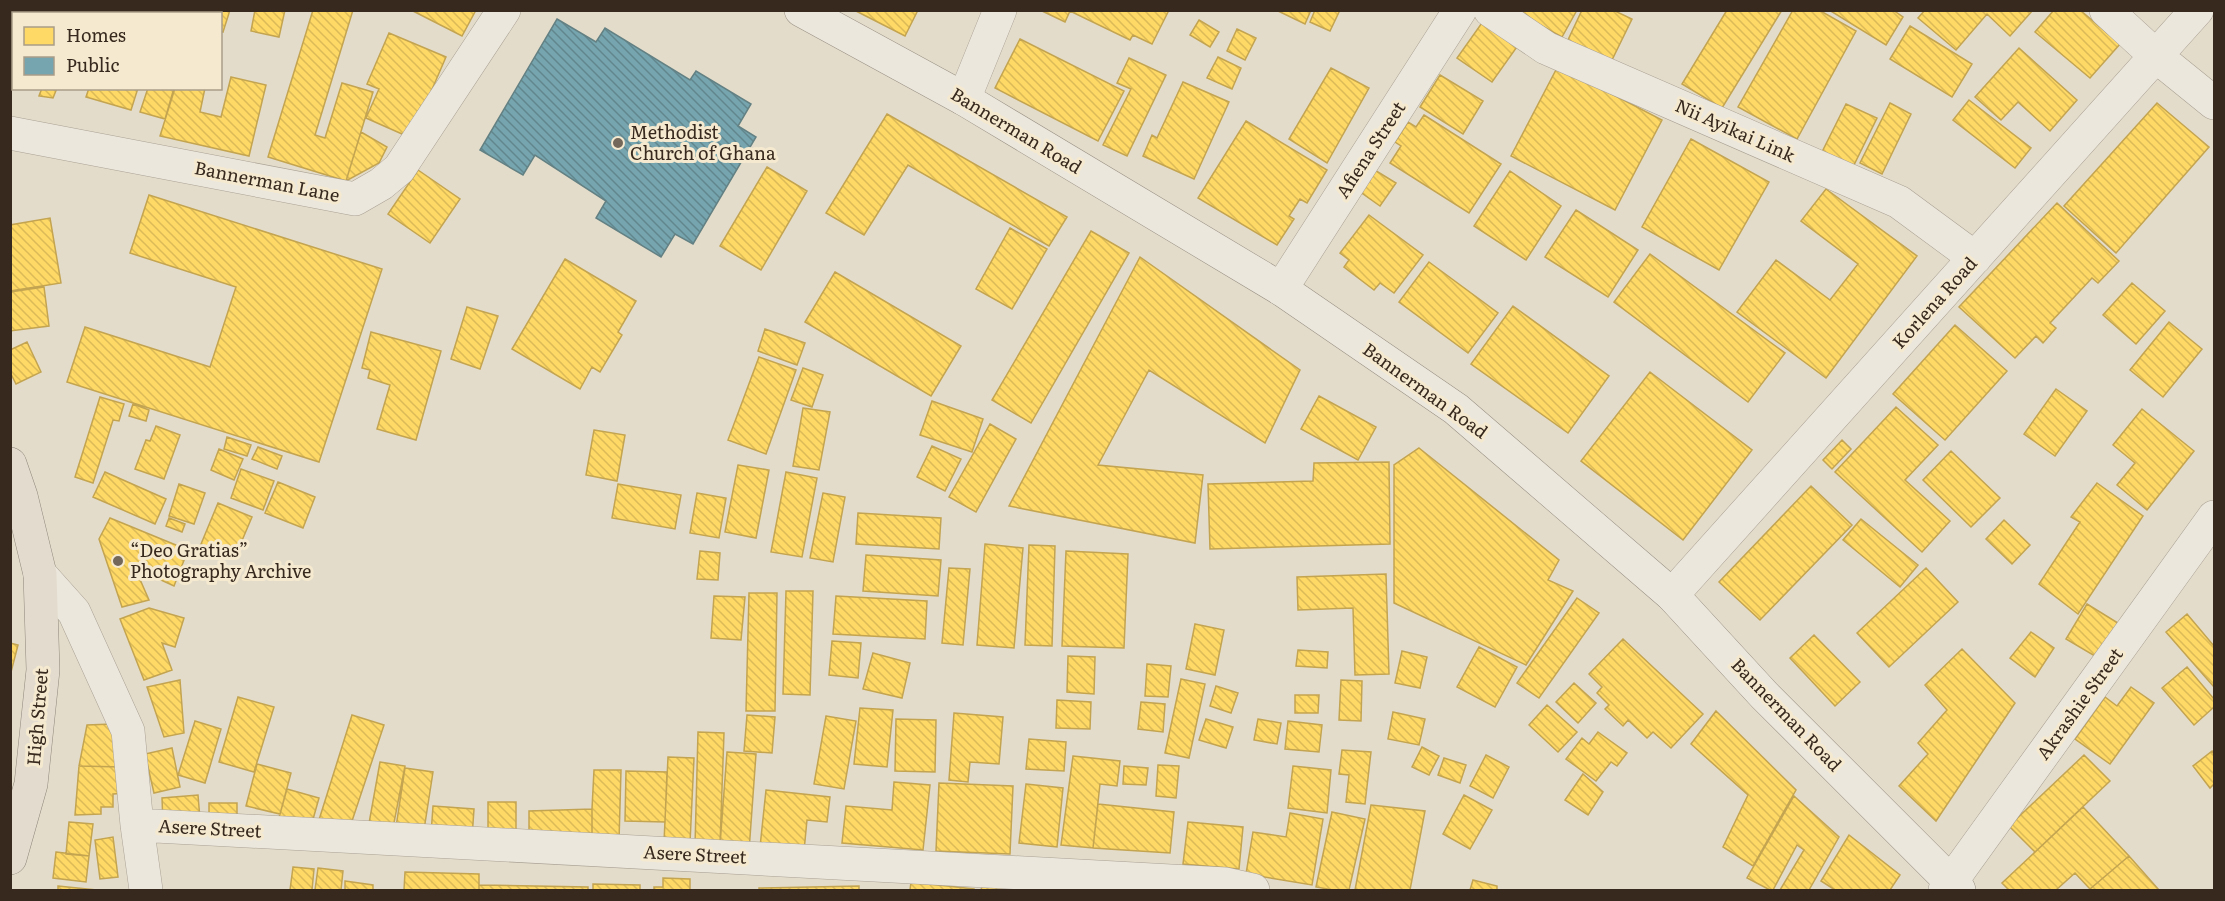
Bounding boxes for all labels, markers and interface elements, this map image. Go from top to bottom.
legend [12,12,222,90]
text: Homes [66,21,126,48]
text: Public [66,51,120,78]
street label: Bannerman Road [946,80,1087,180]
street label: Nii Ayikai Link [1671,91,1801,169]
street label: Afiena Street [1328,95,1412,203]
place label: Methodist Church of Ghana [630,118,776,166]
marker: Methodist Church of Ghana [611,136,625,150]
street label: Bannerman Lane [192,153,342,208]
street label: Korlena Road [1885,250,1983,354]
street label: Bannerman Road [1358,335,1494,444]
place label: “Deo Gratias” Photography Archive [130,536,311,584]
marker: “Deo Gratias” Photography Archive [111,554,125,568]
street label: Akrashie Street [2029,641,2129,765]
street label: Bannerman Road [1726,651,1848,777]
street label: High Street [19,666,54,767]
street label: Asere Street [158,811,263,844]
street label: Asere Street [643,837,748,870]

